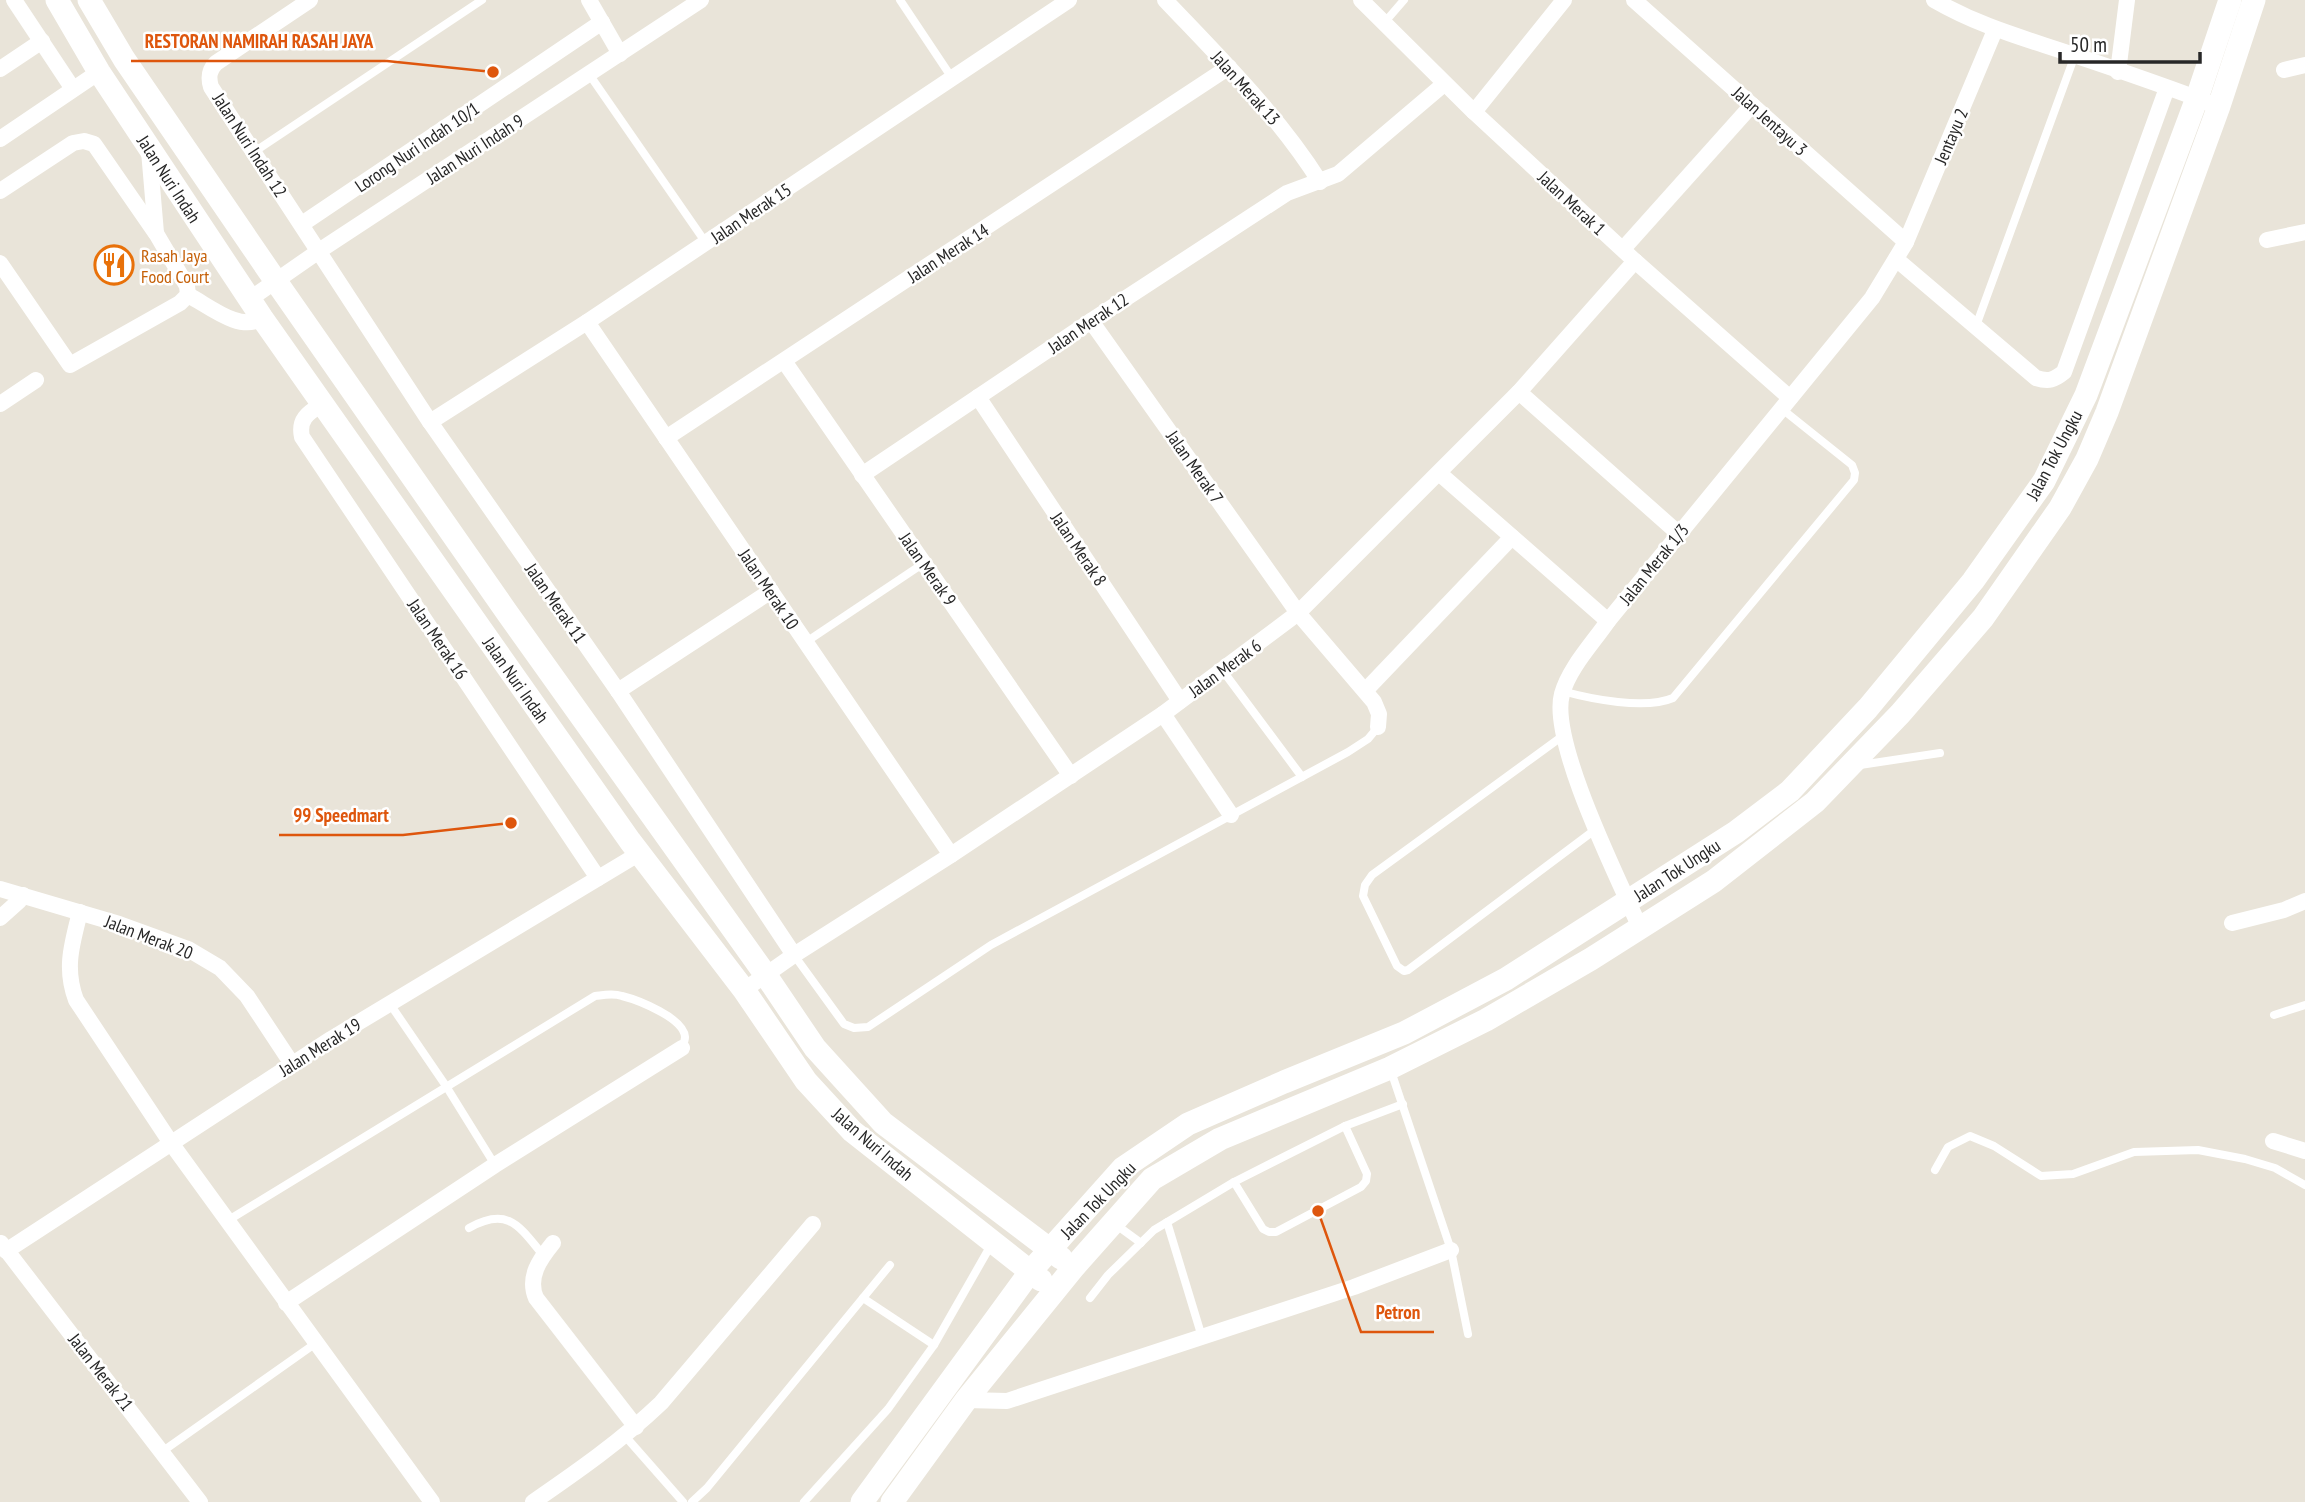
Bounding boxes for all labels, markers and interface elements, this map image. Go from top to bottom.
callout: RESTORAN NAMIRAH RASAH JAYA [131,21,387,61]
scale bar [2060,21,2200,65]
text: RESTORAN NAMIRAH RASAH JAYA [145,29,374,53]
text: 50 m [2070,31,2107,58]
street label: Jalan Merak 13 [1206,45,1285,130]
street label: Jalan Jentayu 3 [1727,81,1812,161]
street label: Jalan Nuri Indah 12 [207,88,292,202]
street label: Lorong Nuri Indah 10/1 [350,97,484,197]
street label: Jentayu 2 [1929,105,1973,168]
street label: Jalan Nuri Indah 9 [421,109,528,190]
street label: Jalan Nuri Indah [132,130,206,227]
street label: Jalan Merak 1 [1533,165,1611,240]
street label: Jalan Merak 15 [706,178,796,249]
street label: Jalan Merak 14 [902,218,993,288]
restaurant icon: Rasah Jaya Food Court [93,244,135,286]
place label: Rasah Jaya Food Court [141,244,209,288]
street label: Jalan Merak 12 [1043,288,1133,359]
street label: Jalan Tok Ungku [2020,406,2087,505]
street label: Jalan Merak 7 [1161,425,1229,508]
street label: Jalan Merak 8 [1045,507,1112,590]
street label: Jalan Merak 1/3 [1614,519,1694,610]
street label: Jalan Merak 9 [894,527,962,610]
street label: Jalan Merak 10 [733,544,804,634]
street label: Jalan Merak 11 [520,558,592,647]
street label: Jalan Merak 16 [402,594,473,684]
street label: Jalan Nuri Indah [477,632,554,727]
street label: Jalan Merak 6 [1183,634,1266,703]
callout: 99 Speedmart [279,795,403,835]
text: 99 Speedmart [293,803,389,827]
street label: Jalan Tok Ungku [1629,834,1725,907]
street label: Jalan Merak 20 [101,909,196,964]
street label: Jalan Merak 19 [274,1013,365,1082]
street label: Jalan Nuri Indah [827,1102,918,1185]
street label: Jalan Tok Ungku [1055,1157,1140,1244]
callout: Petron [1361,1292,1434,1332]
text: Petron [1376,1300,1420,1324]
street label: Jalan Merak 21 [63,1328,138,1415]

